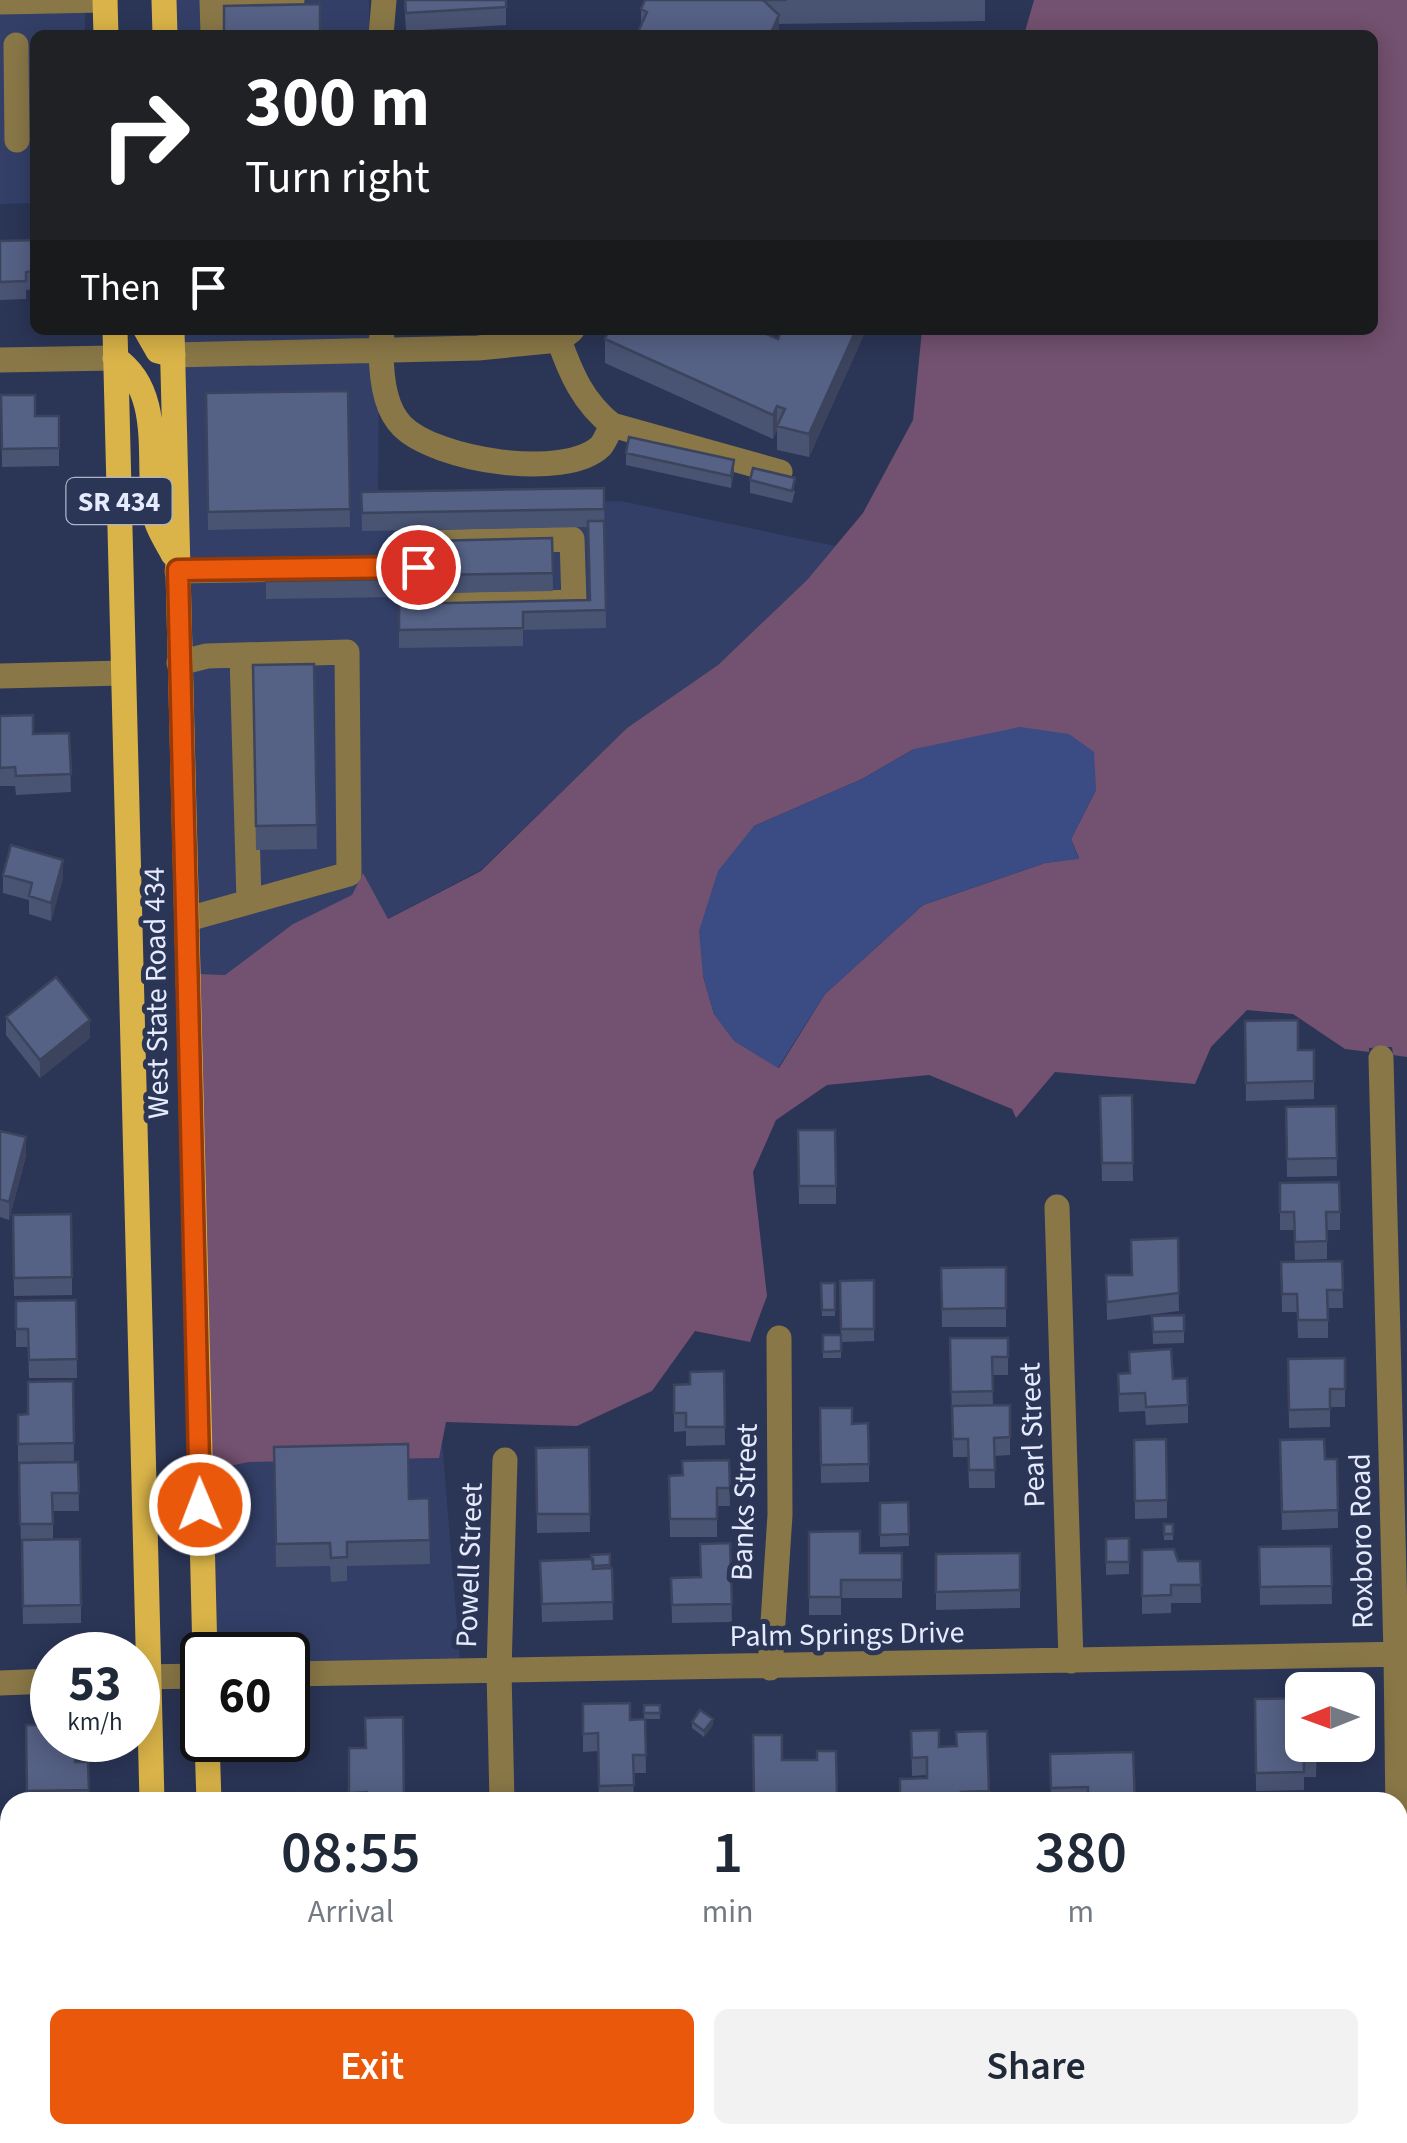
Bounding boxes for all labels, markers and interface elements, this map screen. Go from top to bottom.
text: 300 m [245,53,430,153]
icon: right [80,70,210,200]
text: Turn right [245,146,430,210]
icon: arrive [181,260,236,315]
text: Then [80,261,161,315]
road number: SR 434 [66,478,172,524]
pin [376,525,461,610]
icon: arrive [391,540,446,595]
street label: West State Road 434 [133,867,180,1119]
street label: Pearl Street [1008,1362,1057,1508]
street label: Banks Street [720,1422,769,1582]
position arrow [148,1453,252,1557]
street label: Roxboro Road [1338,1453,1385,1629]
street label: Powell Street [445,1482,494,1648]
street label: Palm Springs Drive [729,1611,965,1658]
speed limit sign: 60 [180,1632,310,1762]
text: 53 [69,1649,121,1720]
north arrow [1285,1672,1375,1762]
map controls [1285,1672,1375,1762]
text: km/h [67,1704,123,1740]
text: 08:55 [281,1811,421,1896]
text: 1 [712,1811,743,1896]
text: 380 [1035,1811,1127,1896]
text: Arrival [308,1889,394,1935]
text: min [702,1889,754,1935]
text: m [1068,1889,1094,1935]
button: Exit [50,2009,694,2124]
button: Share [714,2009,1358,2124]

